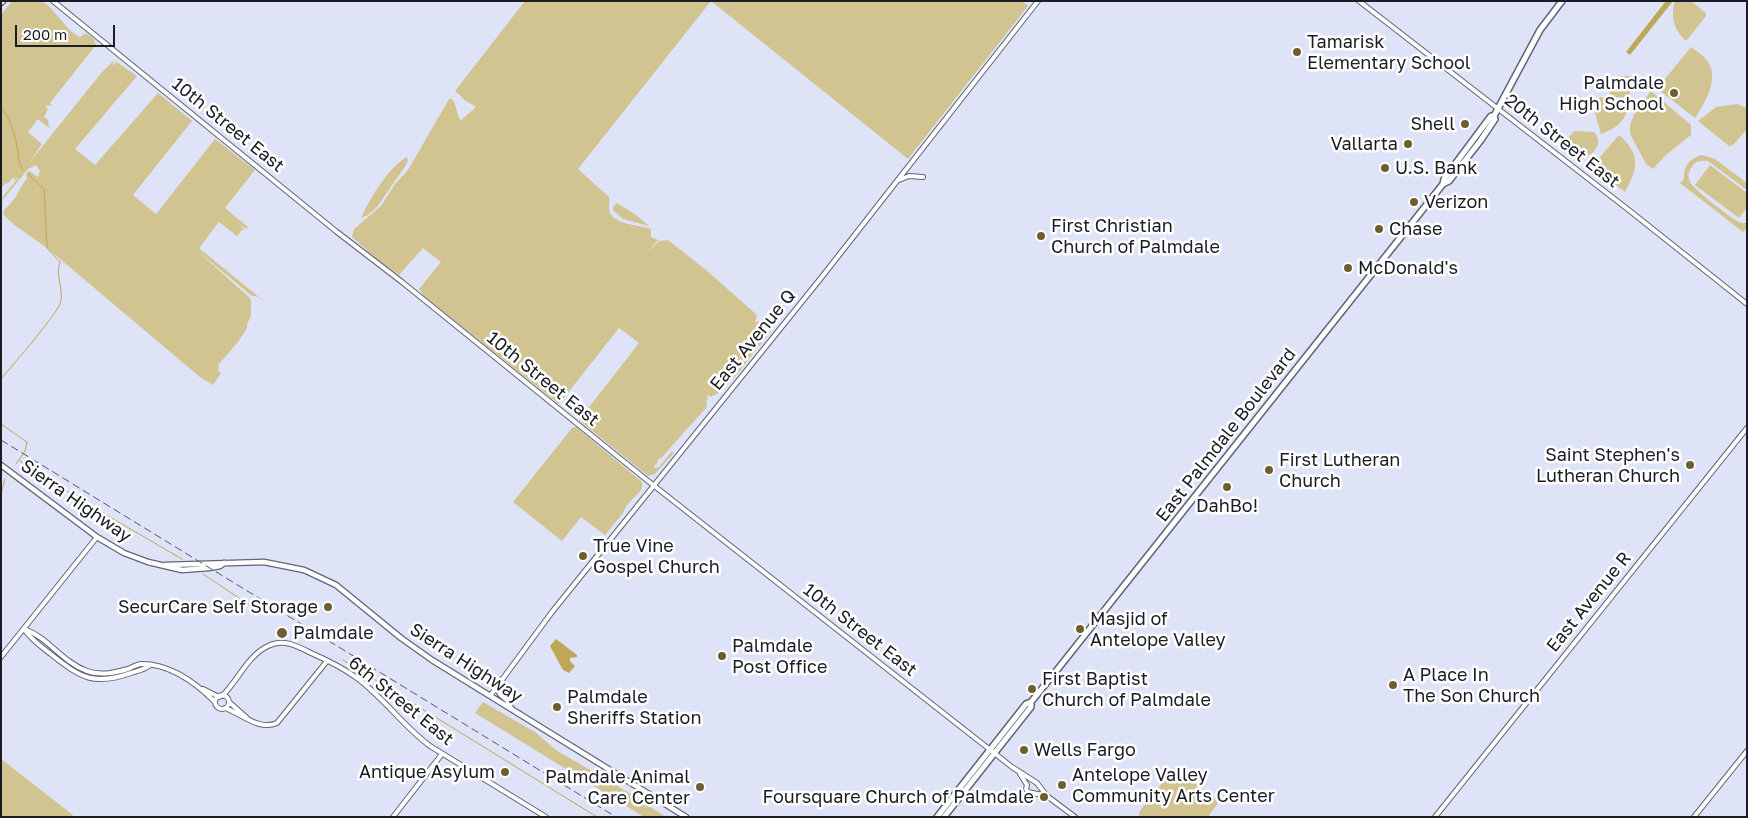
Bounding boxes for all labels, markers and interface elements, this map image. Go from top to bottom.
scale bar [18,15,118,47]
text: 200 m [23,25,67,43]
place label: Tamarisk Elementary School [1307,31,1471,74]
marker: Tamarisk Elementary School [1291,46,1303,58]
place label: Palmdale High School [1559,72,1664,115]
street label: 10th Street East [168,73,288,177]
marker: Palmdale High School [1668,87,1680,99]
street label: 20th Street East [1500,89,1624,193]
place label: Shell [1410,113,1455,135]
marker: Shell [1459,118,1471,130]
place label: Vallarta [1330,133,1398,155]
marker: Vallarta [1402,138,1414,150]
place label: U.S. Bank [1395,157,1478,179]
marker: U.S. Bank [1379,162,1391,174]
place label: Verizon [1424,191,1488,213]
marker: Verizon [1408,196,1420,208]
place label: First Christian Church of Palmdale [1051,215,1220,258]
place label: Chase [1389,218,1442,240]
marker: Chase [1373,223,1385,235]
marker: First Christian Church of Palmdale [1035,230,1047,242]
place label: McDonald's [1358,257,1458,279]
marker: McDonald's [1342,262,1354,274]
street label: East Avenue Q [706,285,800,395]
street label: 10th Street East [483,327,603,431]
street label: East Palmdale Boulevard [1151,344,1301,526]
place label: Saint Stephen's Lutheran Church [1536,444,1680,486]
place label: First Lutheran Church [1279,449,1400,492]
street label: Sierra Highway [17,455,135,547]
marker: Saint Stephen's Lutheran Church [1684,459,1696,471]
marker: First Lutheran Church [1263,464,1275,476]
marker: DahBo! [1221,481,1233,493]
place label: DahBo! [1196,495,1258,517]
place label: True Vine Gospel Church [593,535,720,578]
street label: East Avenue R [1542,548,1636,656]
marker: True Vine Gospel Church [577,550,589,562]
street label: 10th Street East [799,579,921,681]
place label: SecurCare Self Storage [118,596,318,618]
marker: SecurCare Self Storage [322,601,334,613]
place label: Masjid of Antelope Valley [1090,608,1226,650]
street label: Sierra Highway [406,619,526,707]
place label: Palmdale [293,622,374,644]
marker: Masjid of Antelope Valley [1074,623,1086,635]
marker: Palmdale [275,626,289,640]
place label: Palmdale Post Office [732,635,827,678]
marker: Palmdale Post Office [716,650,728,662]
street label: 6th Street East [344,652,458,750]
place label: A Place In The Son Church [1403,664,1540,706]
place label: First Baptist Church of Palmdale [1042,668,1211,711]
marker: A Place In The Son Church [1387,679,1399,691]
marker: First Baptist Church of Palmdale [1026,683,1038,695]
place label: Palmdale Sheriffs Station [567,686,701,729]
marker: Palmdale Sheriffs Station [551,701,563,713]
place label: Wells Fargo [1034,739,1136,761]
marker: Wells Fargo [1018,744,1030,756]
place label: Antique Asylum [359,761,495,783]
place label: Antelope Valley Community Arts Center [1072,764,1275,806]
marker: Antique Asylum [499,766,511,778]
place label: Palmdale Animal Care Center [545,766,690,809]
marker: Antelope Valley Community Arts Center [1056,779,1068,791]
marker: Palmdale Animal Care Center [694,781,706,793]
place label: Foursquare Church of Palmdale [762,786,1034,808]
marker: Foursquare Church of Palmdale [1038,791,1050,803]

